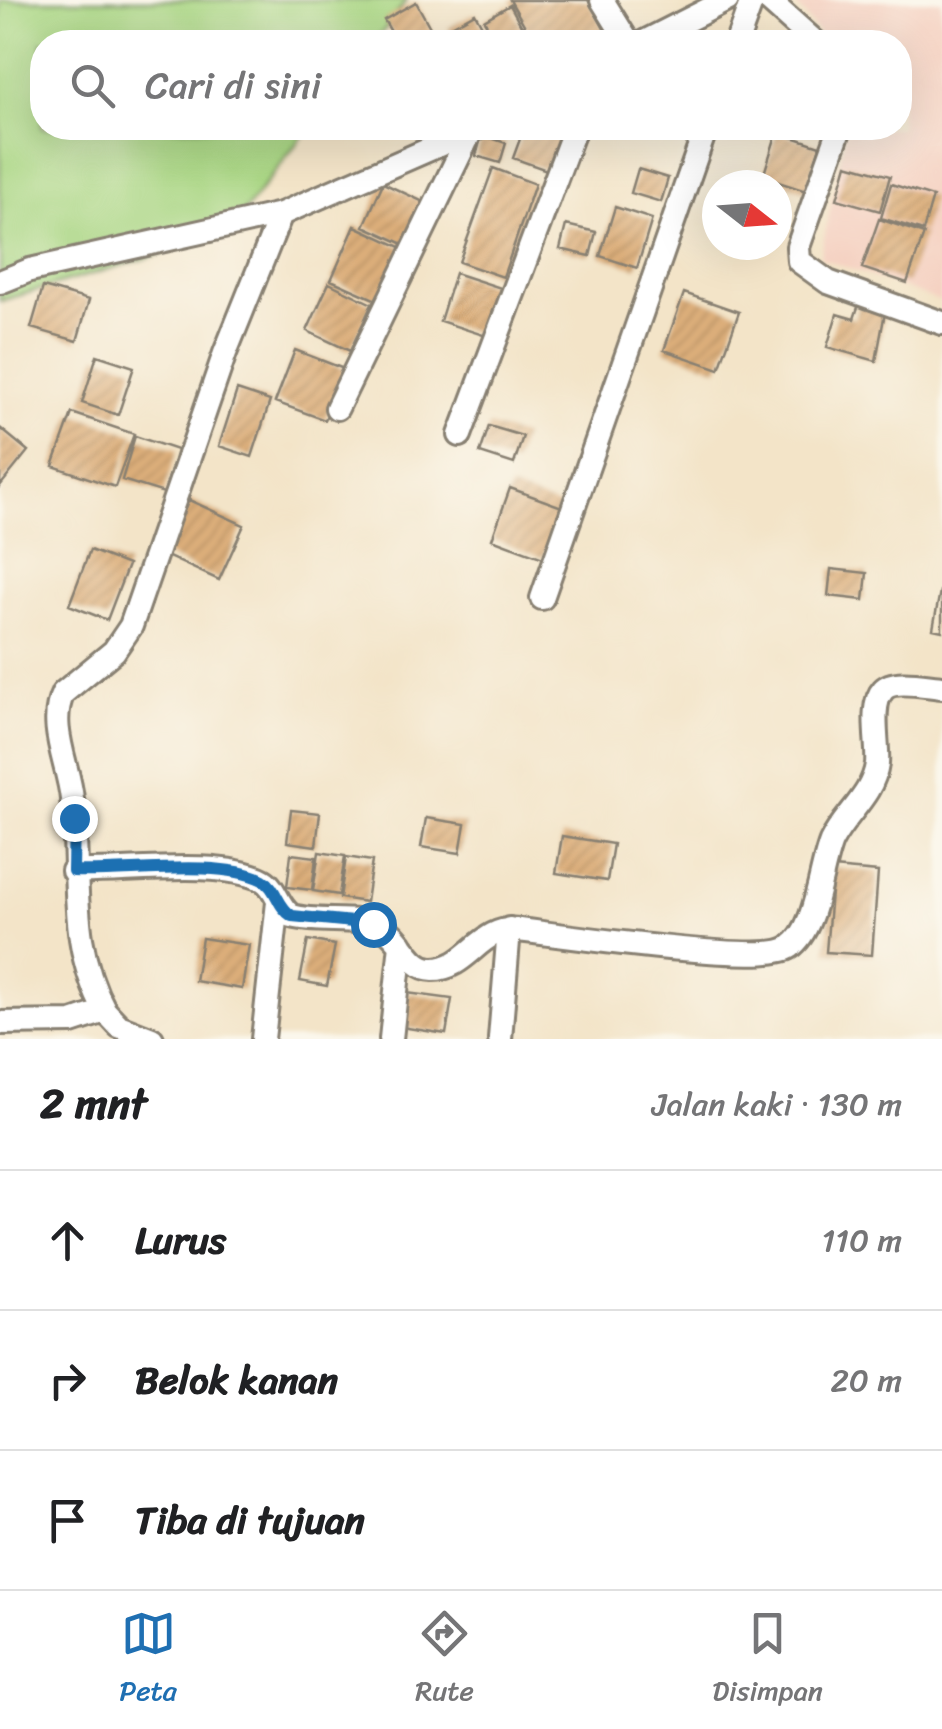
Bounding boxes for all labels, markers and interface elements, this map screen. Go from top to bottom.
search box [30,30,912,140]
text: Cari di sini [145,52,321,119]
icon: search [65,58,120,113]
north arrow [702,170,792,260]
route end [52,796,98,842]
route start [351,902,397,948]
text: 2 mnt [40,1067,147,1141]
text: Jalan kaki · 130 m [652,1076,902,1133]
text: Lurus [135,1207,226,1274]
text: 110 m [821,1212,902,1269]
icon: ahead [40,1213,95,1268]
text: Belok kanan [135,1347,338,1414]
text: 20 m [830,1352,902,1409]
icon: right [40,1353,95,1408]
text: Tiba di tujuan [135,1487,365,1554]
icon: arrive [40,1493,95,1548]
tab: Peta [119,1606,177,1715]
tab: Rute [415,1606,474,1715]
tab: Disimpan [712,1606,823,1715]

